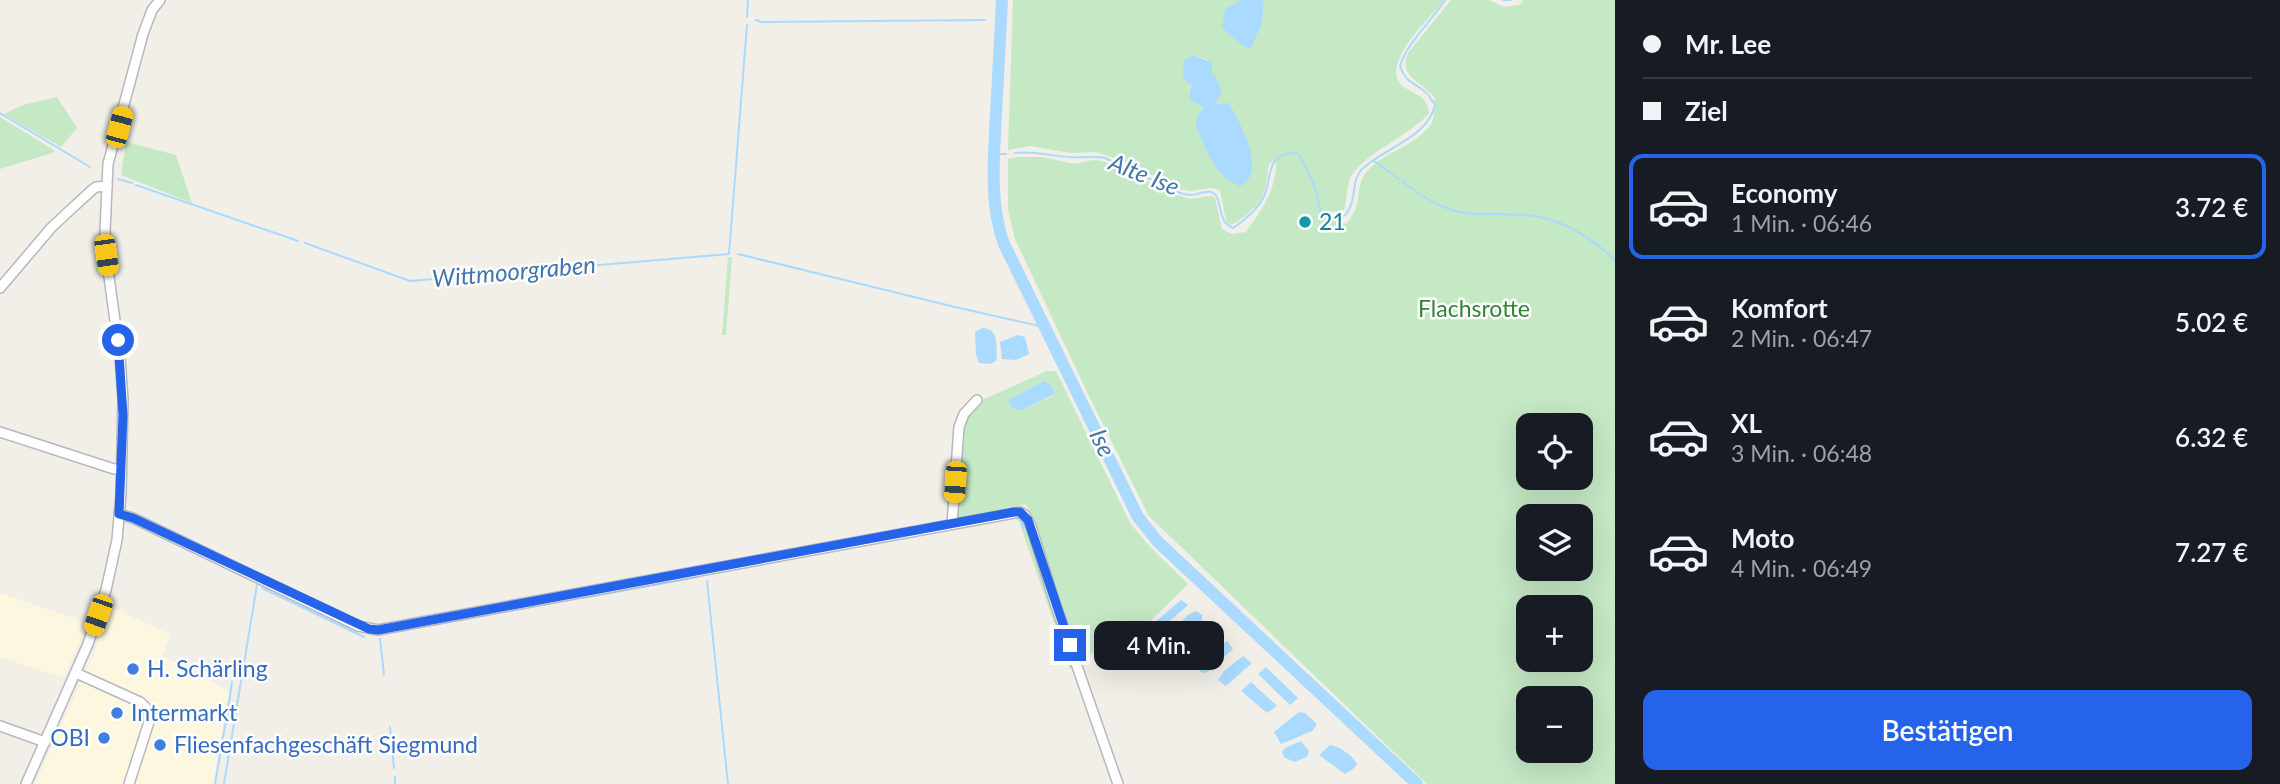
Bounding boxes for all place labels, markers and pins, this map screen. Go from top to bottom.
place label: 21 [1319,207,1346,235]
marker: 21 [1297,214,1313,230]
place label: H. Schärling [147,654,268,682]
marker: H. Schärling [125,661,141,677]
place label: Intermarkt [131,698,238,726]
marker: Intermarkt [109,705,125,721]
place label: OBI [50,723,90,751]
marker: OBI [96,730,112,746]
place label: Fliesenfachgeschäft Siegmund [174,730,478,758]
marker: Fliesenfachgeschäft Siegmund [152,737,168,753]

